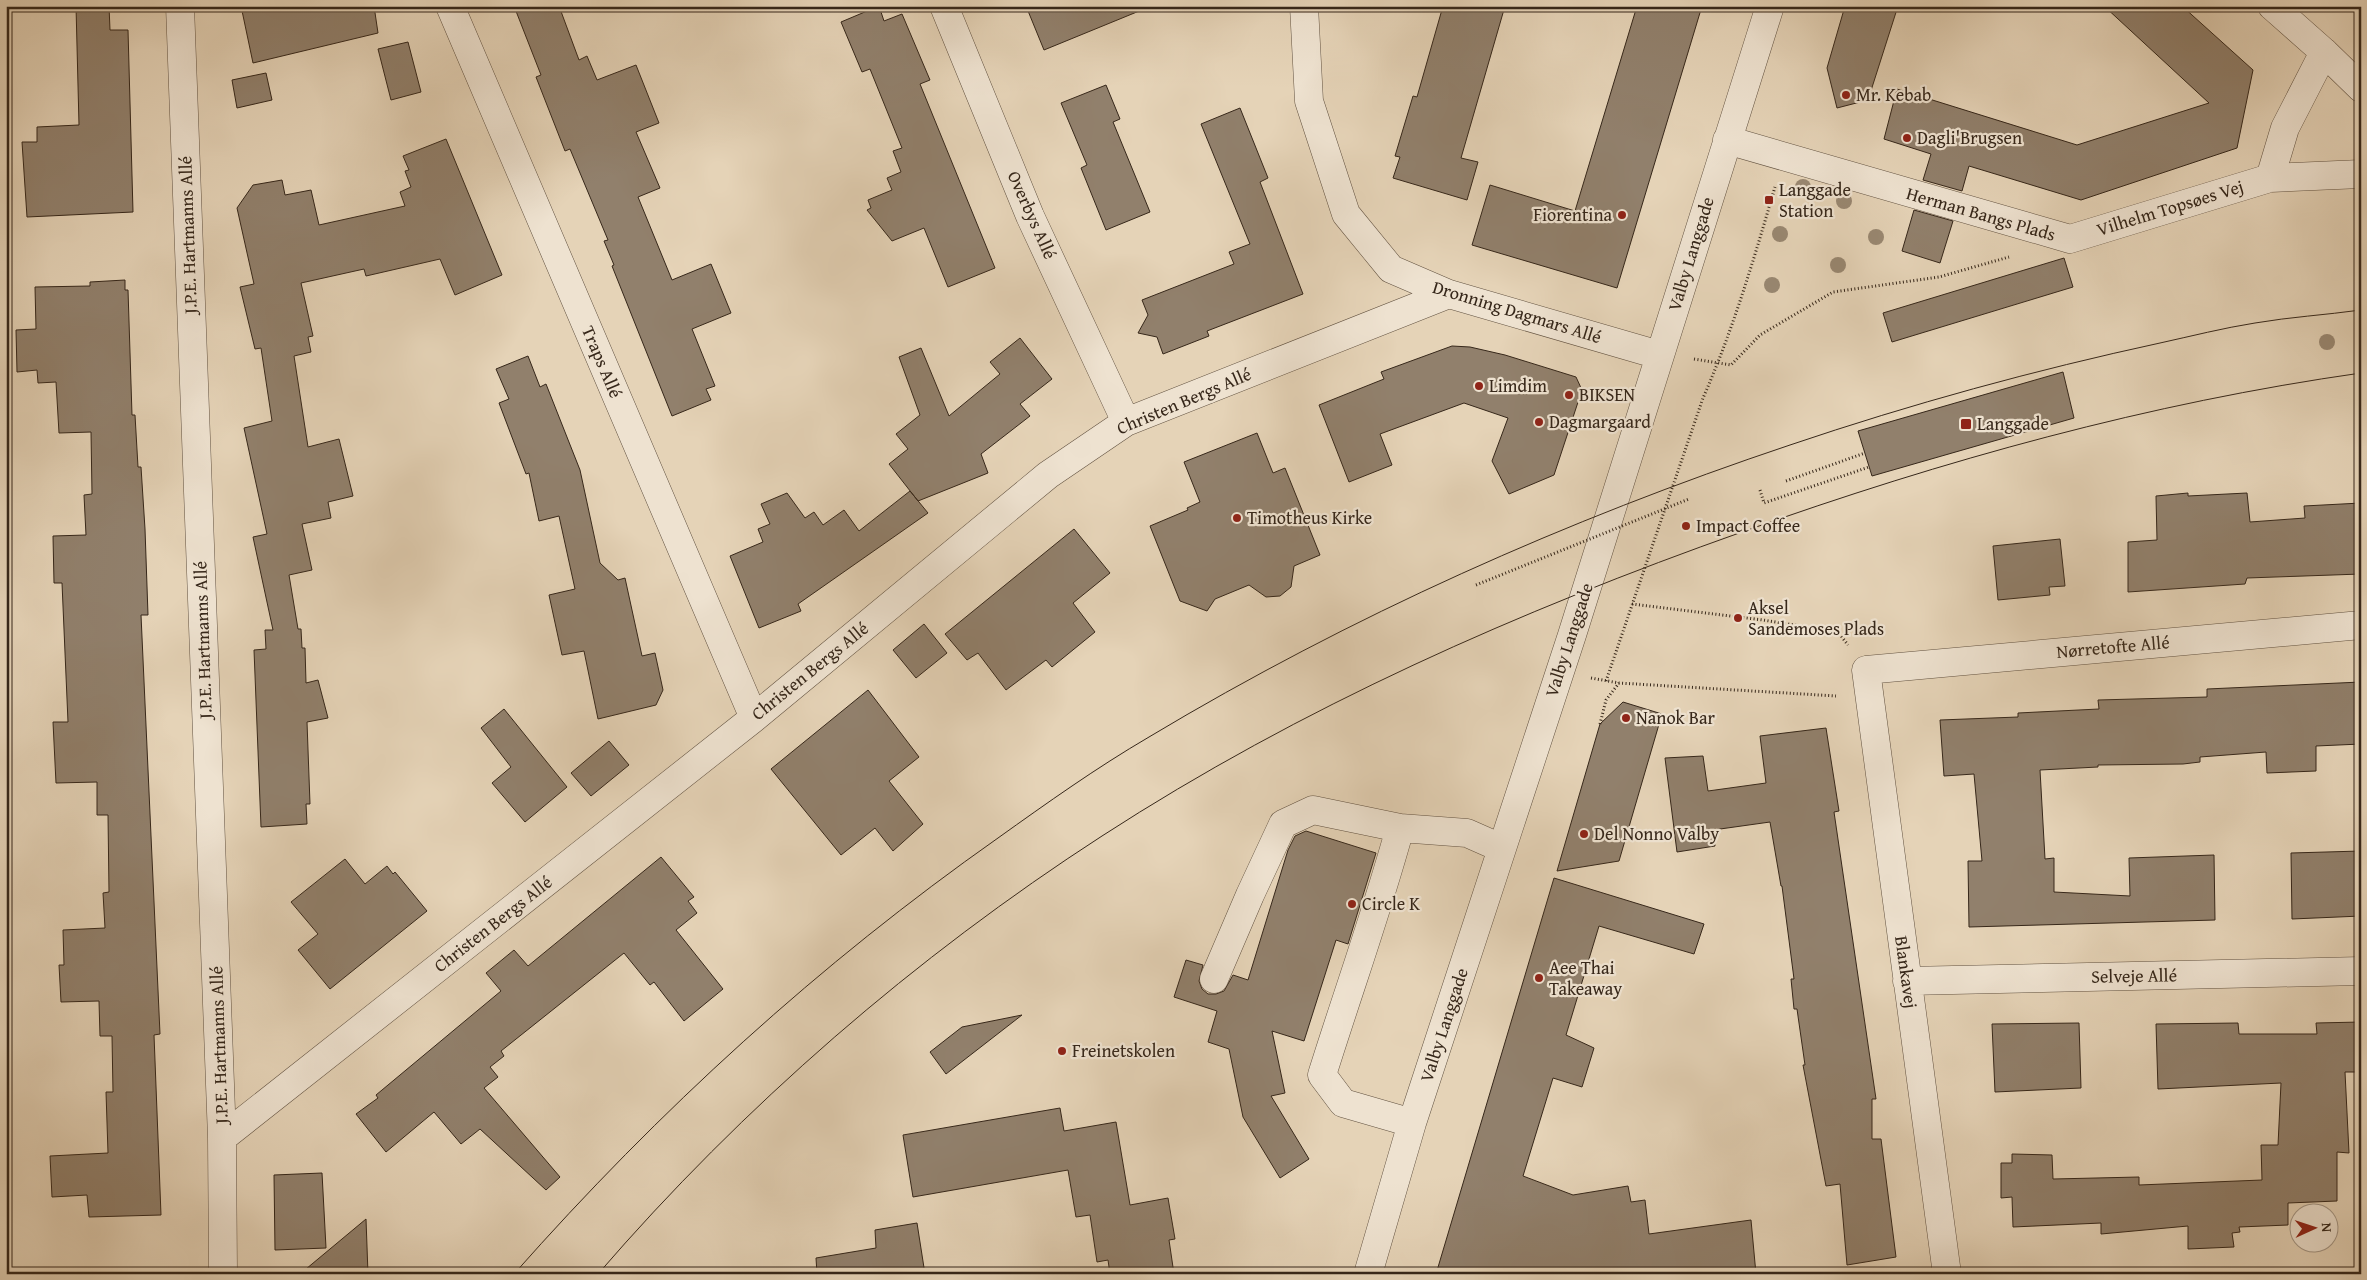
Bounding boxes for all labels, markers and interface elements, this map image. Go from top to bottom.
place label: Mr. Kebab [1856,81,1931,108]
marker: Mr. Kebab [1840,89,1852,101]
place label: Dagli'Brugsen [1917,124,2022,151]
marker: Dagli'Brugsen [1901,132,1913,144]
street label: J.P.E. Hartmanns Allé [171,156,204,316]
street label: Overbys Allé [1001,166,1064,263]
street label: Vilhelm Topsøes Vej [2093,172,2247,243]
place label: Langgade Station [1779,176,1851,224]
street label: Herman Bangs Plads [1903,179,2059,248]
street label: Valby Langgade [1660,193,1721,314]
marker: Langgade Station [1763,194,1775,206]
place label: Fiorentina [1533,201,1612,228]
marker: Fiorentina [1616,209,1628,221]
street label: Dronning Dagmars Allé [1429,273,1605,350]
street label: Traps Allé [575,321,630,402]
street label: Christen Bergs Allé [1112,360,1255,441]
place label: Limdim [1489,372,1547,399]
marker: Limdim [1473,380,1485,392]
place label: BIKSEN [1579,381,1635,408]
marker: BIKSEN [1563,389,1575,401]
place label: Dagmargaard [1549,408,1651,435]
place label: Langgade [1977,410,2049,437]
marker: Dagmargaard [1533,416,1545,428]
marker: Langgade [1959,417,1973,431]
place label: Timotheus Kirke [1247,504,1372,531]
marker: Timotheus Kirke [1231,512,1243,524]
place label: Impact Coffee [1696,512,1800,539]
marker: Impact Coffee [1680,520,1692,532]
street label: J.P.E. Hartmanns Allé [186,561,219,721]
street label: Valby Langgade [1537,579,1600,700]
place label: Aksel Sandemoses Plads [1748,594,1884,642]
marker: Aksel Sandemoses Plads [1732,612,1744,624]
street label: Christen Bergs Allé [745,615,874,726]
street label: Nørretofte Allé [2055,628,2171,665]
place label: Nanok Bar [1636,704,1715,731]
marker: Nanok Bar [1620,712,1632,724]
place label: Del Nonno Valby [1594,820,1719,847]
marker: Del Nonno Valby [1578,828,1590,840]
street label: Christen Bergs Allé [428,869,558,979]
place label: Circle K [1362,890,1420,917]
marker: Circle K [1346,898,1358,910]
street label: Blankavej [1888,934,1925,1010]
place label: Aee Thai Takeaway [1549,954,1622,1002]
street label: Selveje Allé [2091,961,2177,990]
street label: Valby Langgade [1412,964,1475,1085]
street label: J.P.E. Hartmanns Allé [202,966,235,1126]
marker: Aee Thai Takeaway [1533,972,1545,984]
place label: Freinetskolen [1072,1037,1175,1064]
marker: Freinetskolen [1056,1045,1068,1057]
north arrow [2290,1202,2340,1252]
text: N [2317,1222,2337,1233]

